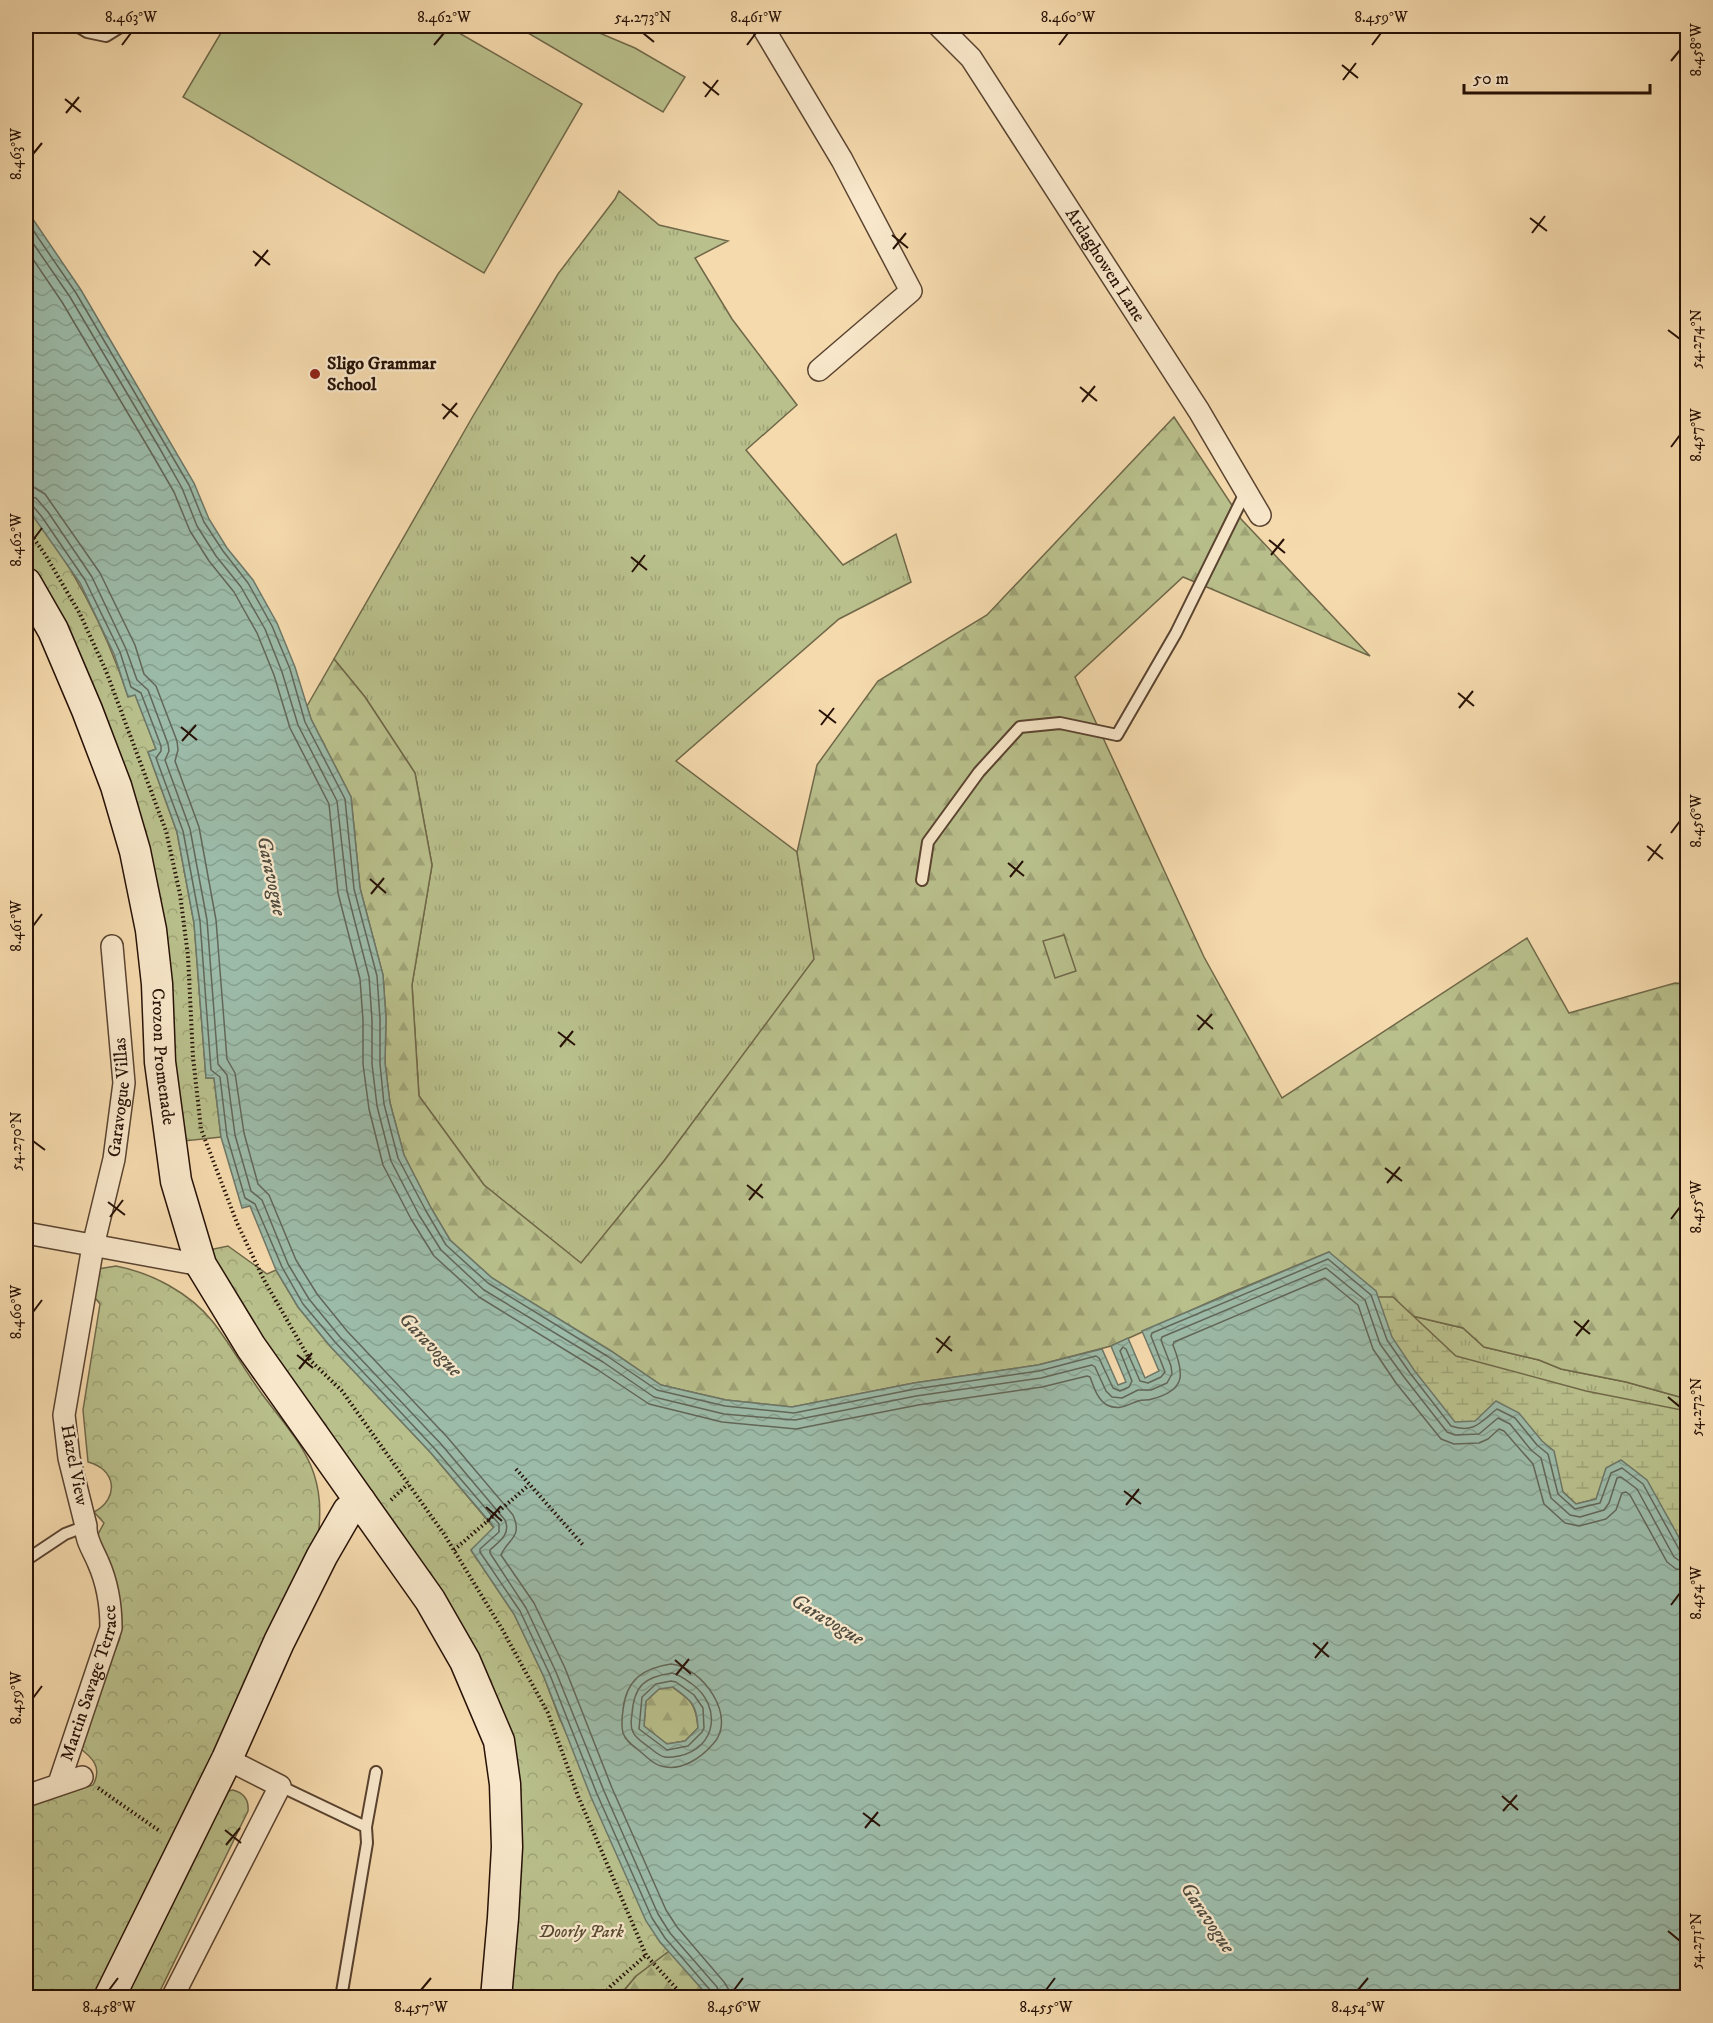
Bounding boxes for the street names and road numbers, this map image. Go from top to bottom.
street label: Ardaghowen Lane [1060,204,1150,326]
street label: Crozon Promenade [146,988,179,1126]
street label: Garavogue Villas [103,1037,135,1159]
street label: Hazel View [55,1423,93,1508]
street label: Martin Savage Terrace [56,1604,122,1764]

